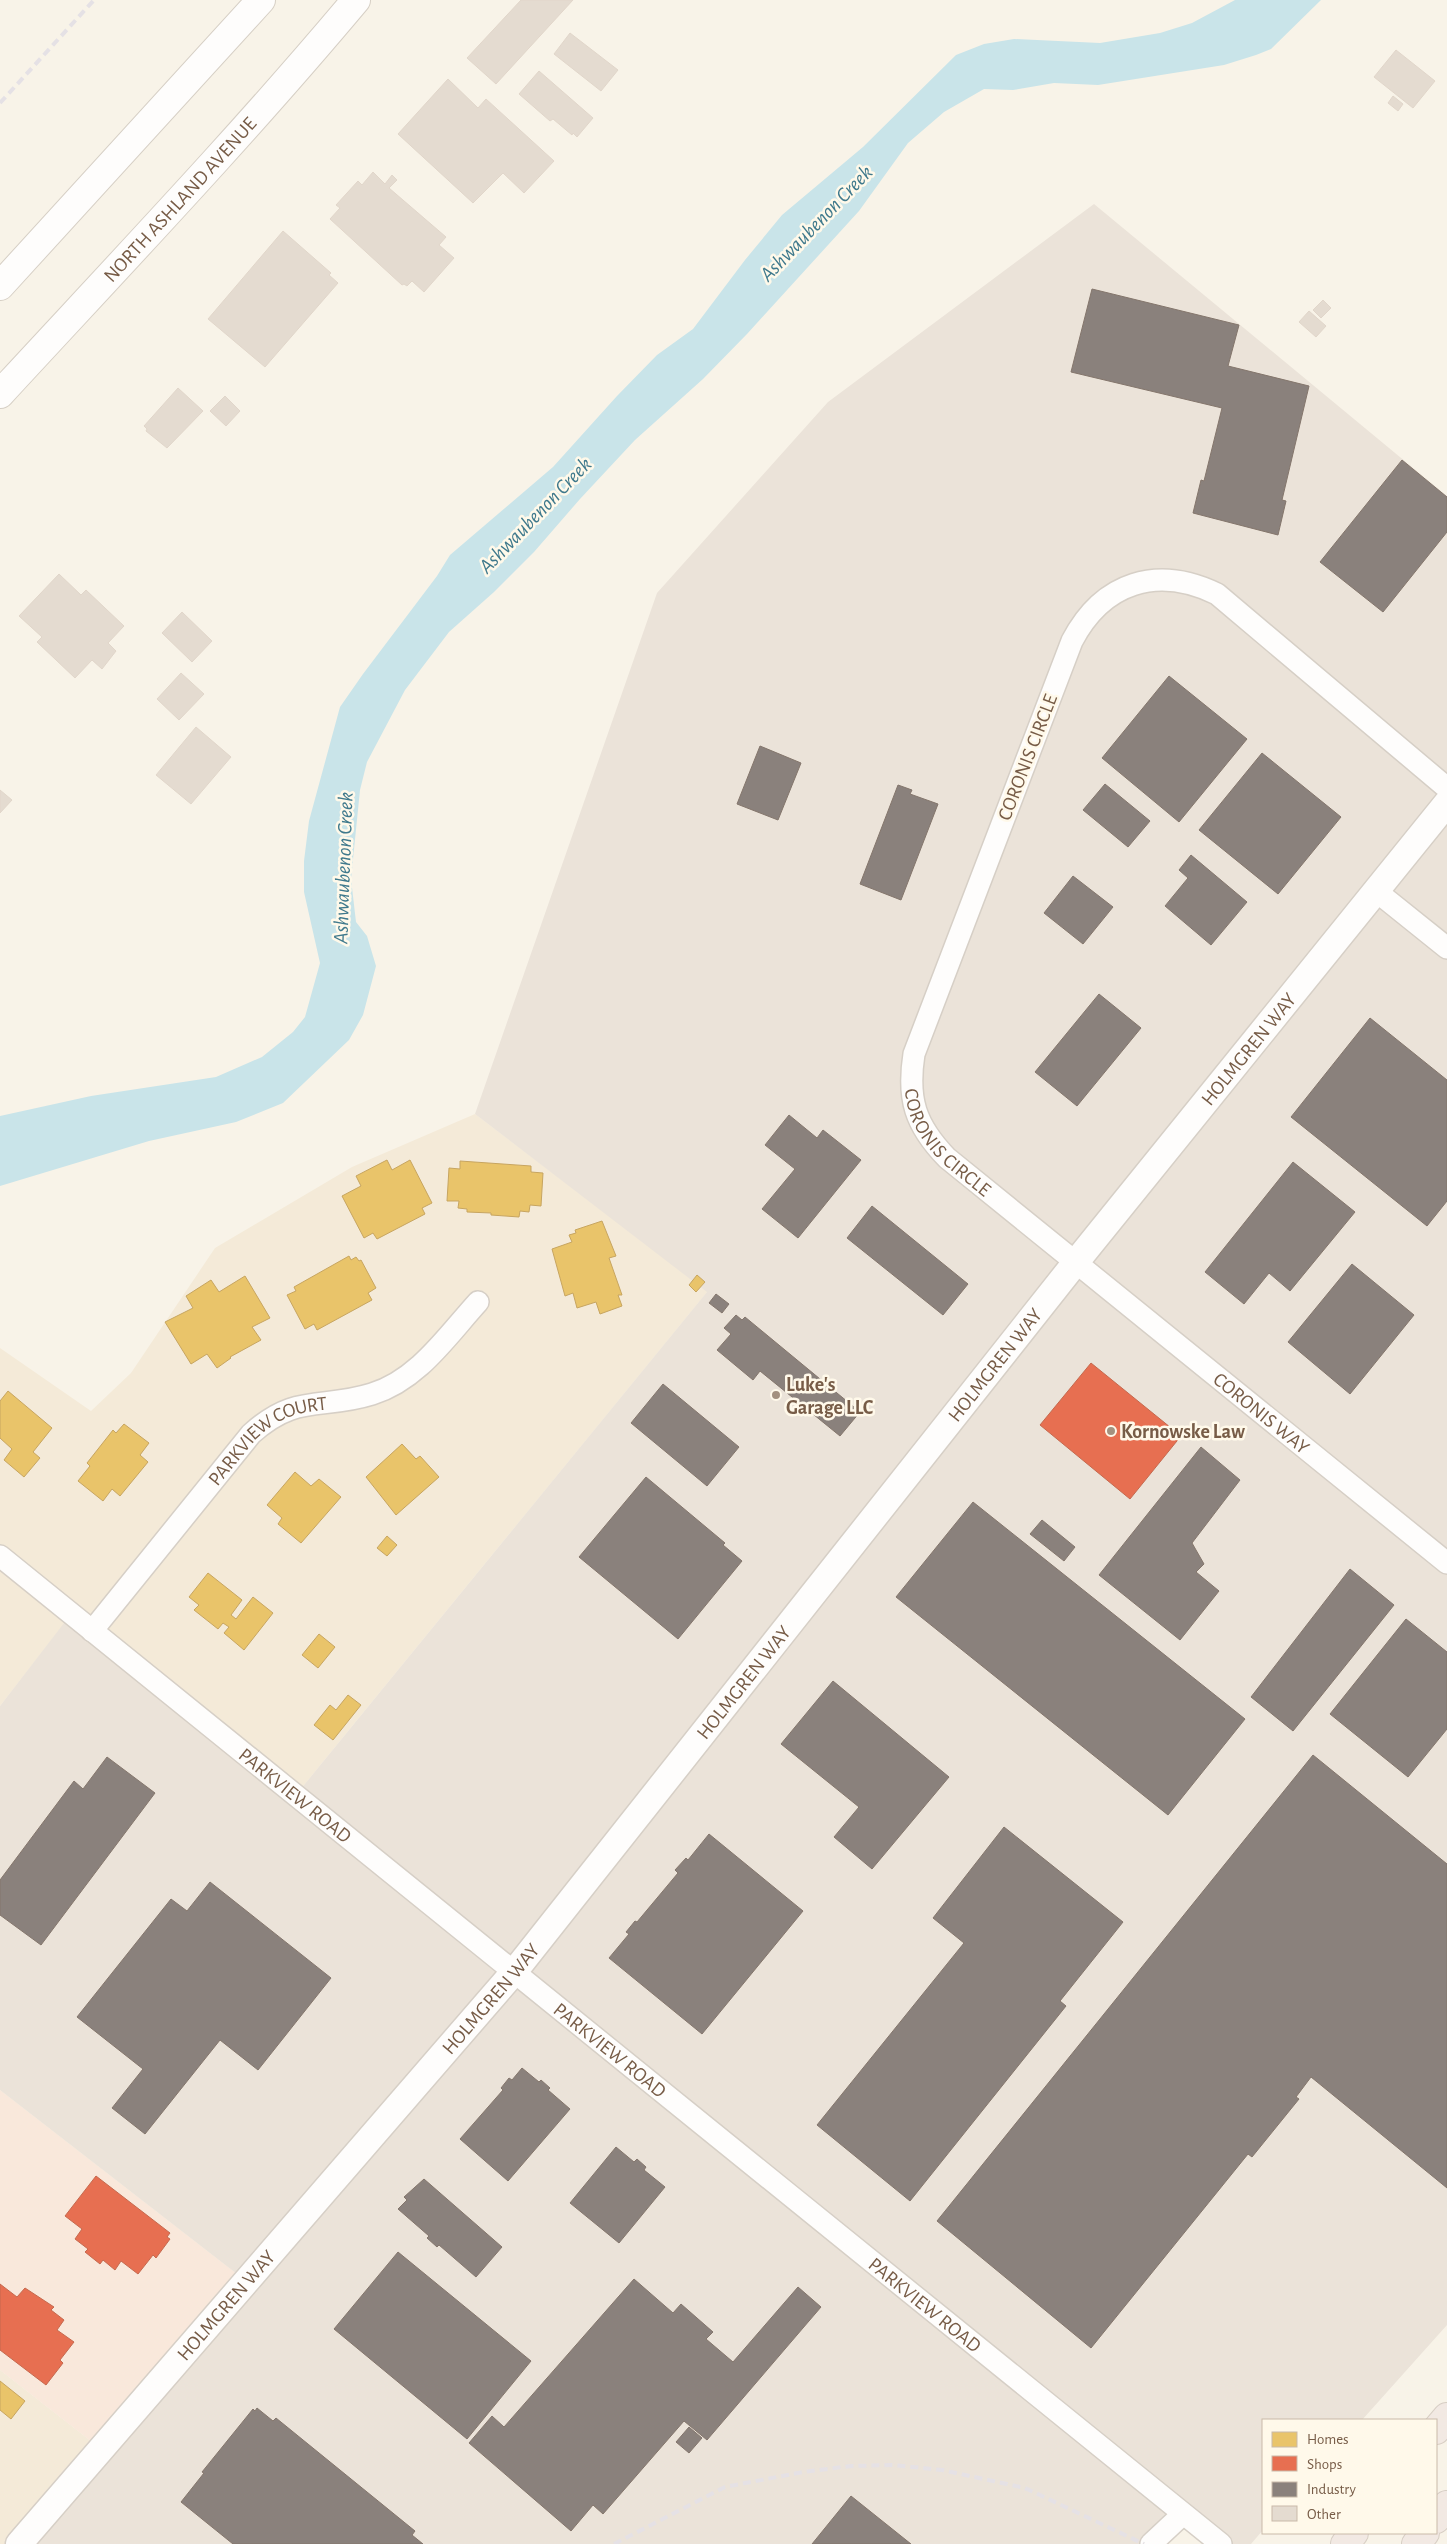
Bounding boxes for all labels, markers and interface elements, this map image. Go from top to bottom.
street label: NORTH ASHLAND AVENUE [100,113,261,286]
water label: Ashwaubenon Creek [755,161,877,286]
water label: Ashwaubenon Creek [474,453,596,578]
street label: CORONIS CIRCLE [995,691,1061,823]
water label: Ashwaubenon Creek [330,792,357,945]
street label: HOLMGREN WAY [1198,989,1301,1110]
street label: CORONIS CIRCLE [901,1087,995,1201]
street label: HOLMGREN WAY [945,1304,1047,1426]
street label: CORONIS WAY [1209,1369,1313,1459]
place label: Luke's Garage LLC [786,1375,874,1418]
marker: Luke's Garage LLC [770,1389,782,1401]
street label: PARKVIEW COURT [205,1394,328,1489]
place label: Kornowske Law [1121,1422,1245,1442]
marker: Kornowske Law [1105,1425,1117,1437]
street label: HOLMGREN WAY [693,1622,795,1743]
street label: PARKVIEW ROAD [235,1745,355,1847]
street label: HOLMGREN WAY [439,1940,544,2058]
street label: PARKVIEW ROAD [550,1999,670,2102]
street label: HOLMGREN WAY [174,2246,280,2365]
street label: PARKVIEW ROAD [864,2254,985,2357]
legend [1262,2419,1437,2534]
text: Homes [1307,2432,1349,2447]
text: Shops [1307,2457,1342,2472]
text: Industry [1307,2482,1356,2497]
text: Other [1307,2507,1341,2522]

